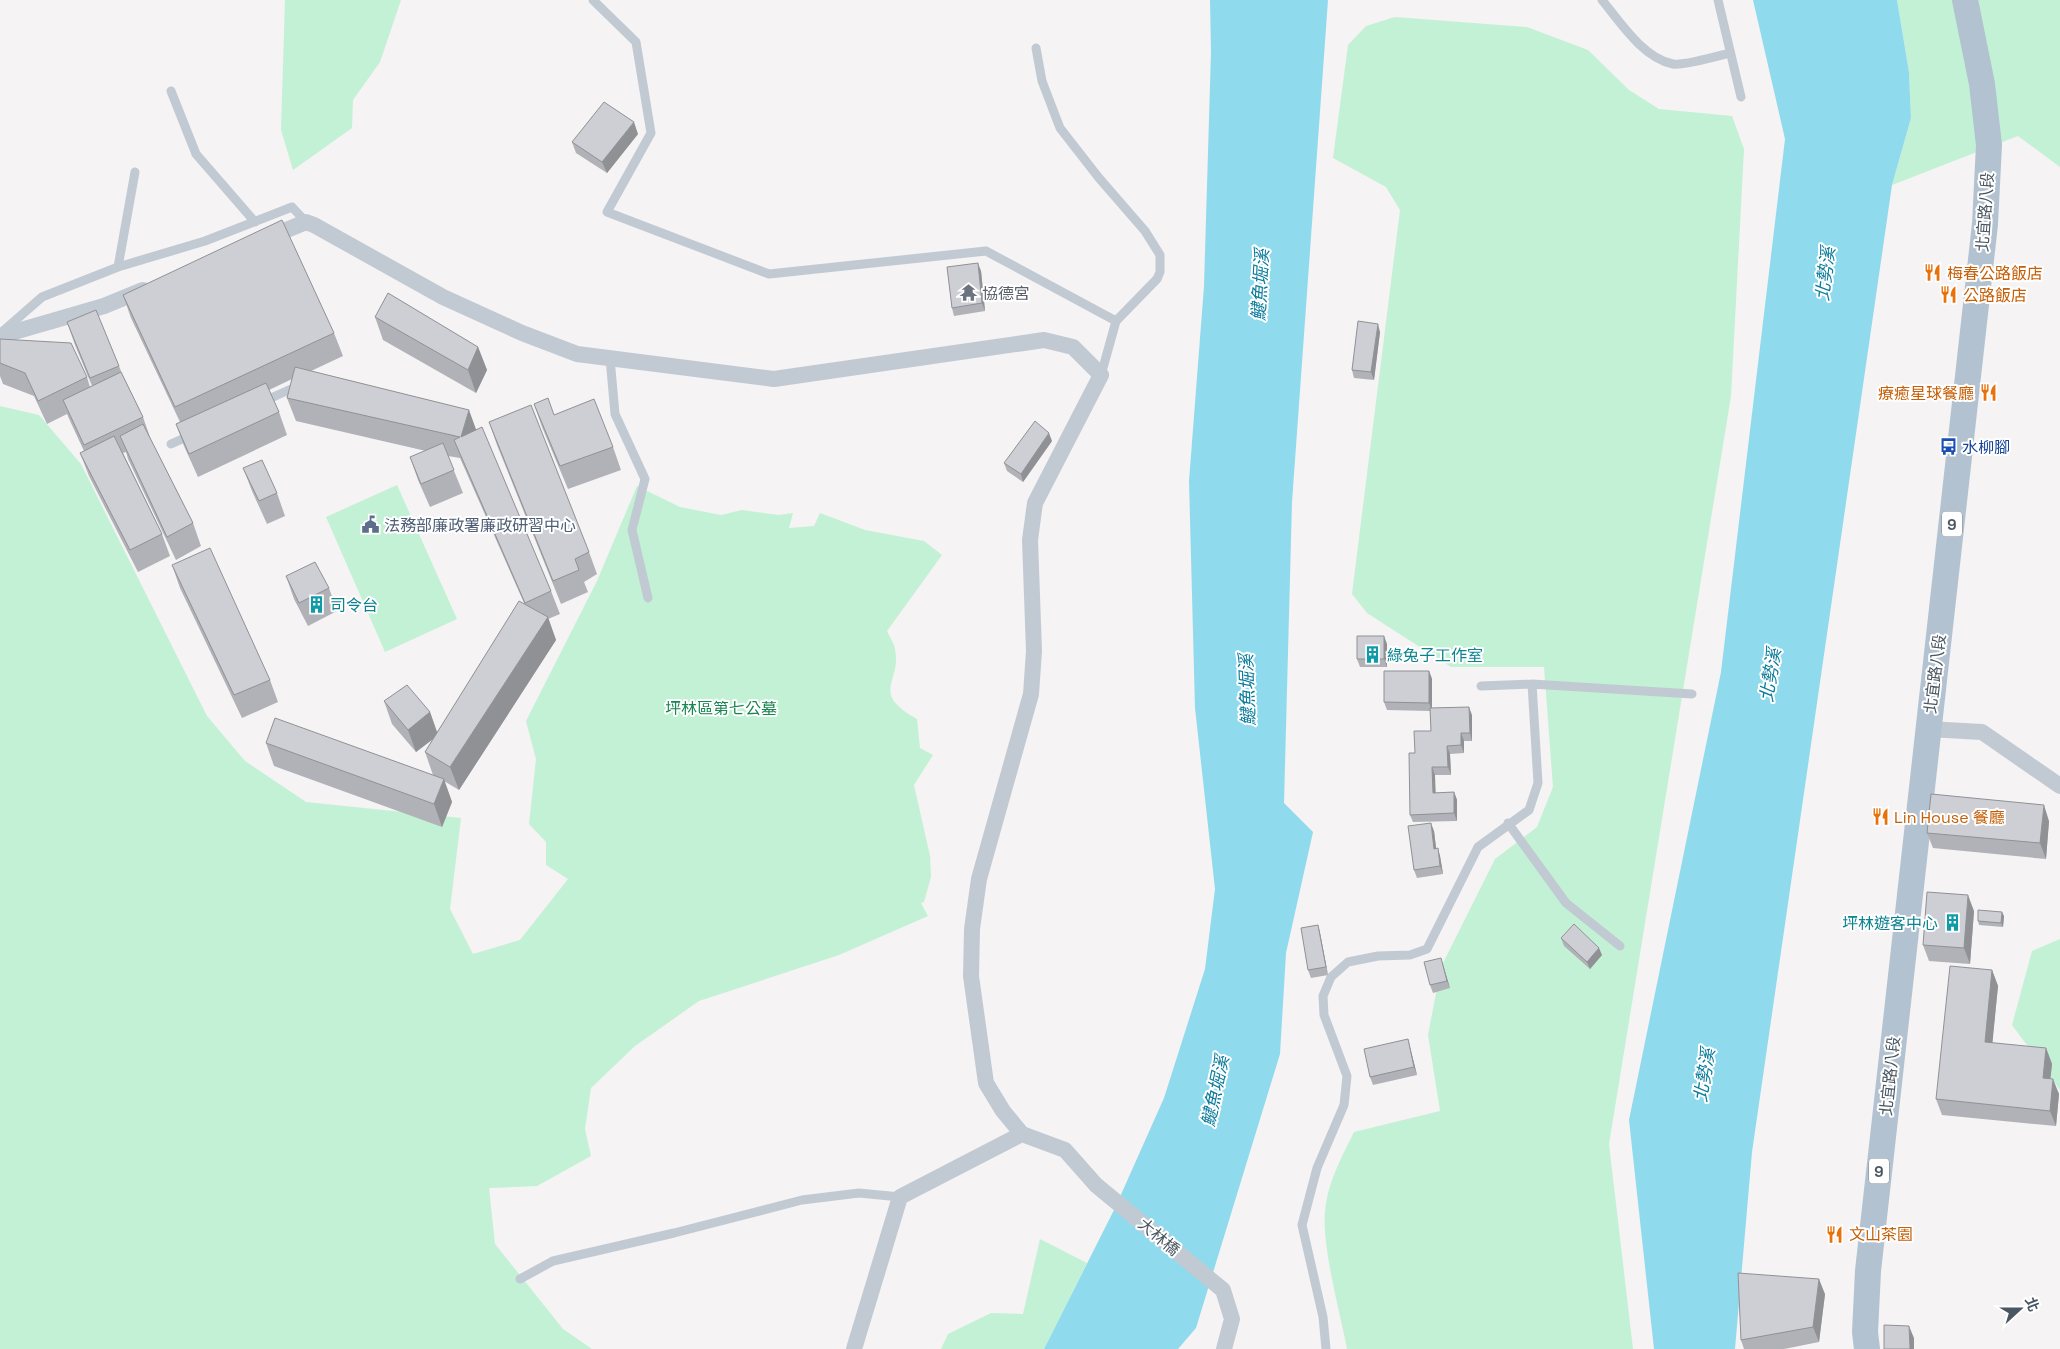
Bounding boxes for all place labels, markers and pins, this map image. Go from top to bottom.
restaurant icon: 梅春公路飯店 [1923,263,1943,283]
place label: 梅春公路飯店 [1947,263,2043,284]
temple icon: 協德宮 [958,283,978,303]
place label: 協德宮 [982,283,1030,304]
restaurant icon: 公路飯店 [1939,285,1959,305]
place label: 公路飯店 [1963,285,2027,306]
place label: 療癒星球餐廳 [1878,383,1974,404]
restaurant icon: 療癒星球餐廳 [1978,383,1998,403]
bus stop icon: 水柳腳 [1938,437,1958,457]
place label: 水柳腳 [1962,437,2010,458]
public building icon: 法務部廉政署廉政研習中心 [360,515,380,535]
place label: 法務部廉政署廉政研習中心 [384,515,576,536]
building icon: 司令台 [306,595,326,615]
place label: 司令台 [330,595,378,616]
building icon: 綠兔子工作室 [1363,645,1383,665]
place label: 綠兔子工作室 [1387,645,1483,666]
restaurant icon: Lin House 餐廳 [1870,807,1890,827]
place label: Lin House 餐廳 [1894,807,2005,828]
place label: 坪林遊客中心 [1842,913,1938,934]
building icon: 坪林遊客中心 [1942,913,1962,933]
restaurant icon: 文山茶園 [1825,1224,1845,1244]
place label: 文山茶園 [1849,1224,1913,1245]

